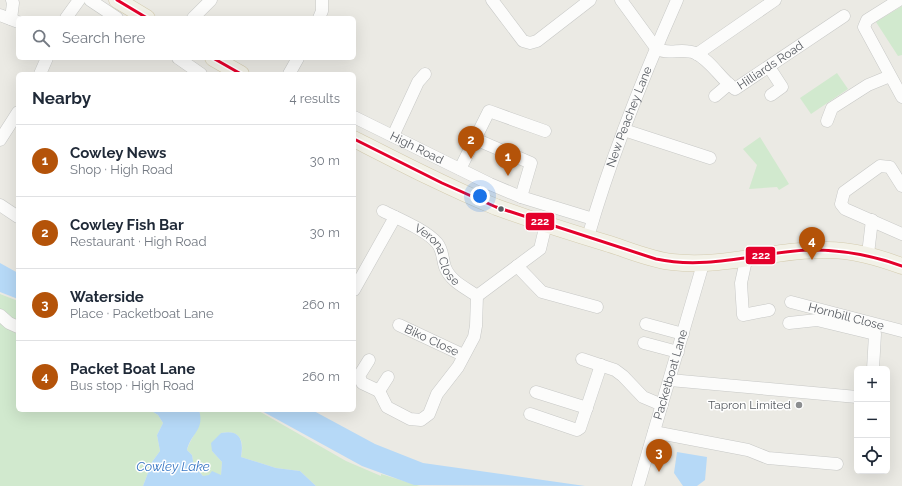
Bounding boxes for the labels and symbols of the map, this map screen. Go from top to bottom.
street label: Hilliards Road [735,38,806,92]
street label: New Peachey Lane [604,64,655,169]
pin: 2 [458,126,484,159]
street label: High Road [388,129,446,167]
pin: 1 [495,143,521,176]
your location [470,186,490,206]
unlabelled marker [496,204,506,214]
line badge: 222 [525,212,555,231]
text: 222 [531,215,549,228]
street label: Verona Close [412,221,463,289]
pin: 4 [799,227,825,260]
line badge: 222 [745,246,776,265]
text: 222 [752,249,770,262]
street label: Hornbill Close [807,300,886,333]
street label: Biko Close [402,322,461,359]
street label: Packetboat Lane [651,328,690,421]
place label: Tapron Limited [708,398,791,412]
marker: Tapron Limited [794,400,804,410]
pin: 3 [646,439,672,472]
water label: Cowley Lake [136,459,210,474]

